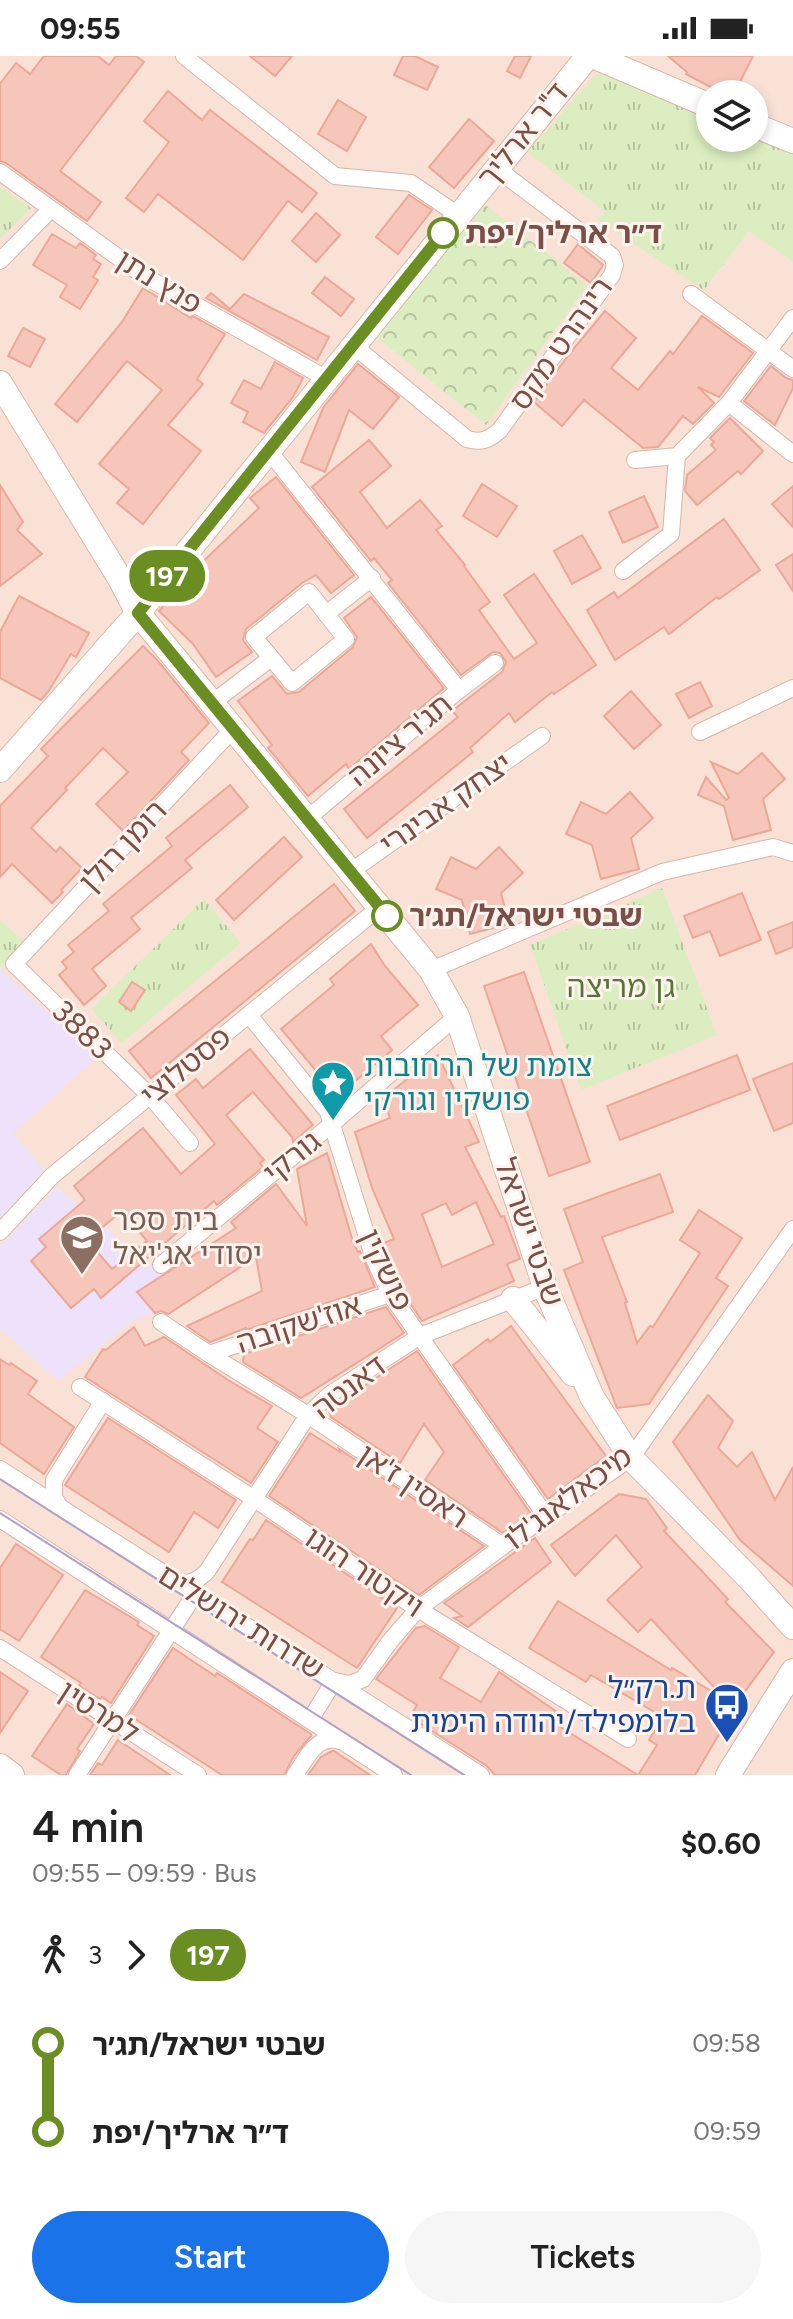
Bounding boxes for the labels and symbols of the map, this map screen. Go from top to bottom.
street label: ד"ר ארליך [469,75,576,195]
place label: ד״ר ארליך/יפת [465,214,662,251]
marker: ד״ר ארליך/יפת [428,218,458,248]
street label: פנץ נתן [109,241,209,322]
street label: רינהרט מקס [501,270,620,417]
line badge: 197 [121,550,213,602]
street label: תג'ר ציונה [340,685,459,794]
street label: יצחק אבינרי [373,745,519,862]
street label: רומן רולן [71,792,174,899]
place label: שבטי ישראל/תג׳ר [409,897,643,934]
marker: שבטי ישראל/תג׳ר [372,901,402,931]
park label: גן מריצה [567,968,675,1005]
street label: 3883 [45,992,120,1067]
street label: פסטלוצי [133,1018,238,1113]
place label: צומת של הרחובות פושקין וגורקי [364,1047,592,1118]
place icon: צומת של הרחובות פושקין וגורקי [309,1059,357,1122]
street label: גורקי [255,1122,328,1191]
street label: שבטי ישראל [487,1153,572,1311]
place label: בית ספר יסודי אג'יאל [113,1201,262,1272]
school or university icon: בית ספר יסודי אג'יאל [58,1213,106,1276]
street label: פושקין [351,1223,421,1317]
street label: אוז'שקובה [232,1286,366,1361]
street label: דאנטה [304,1347,393,1427]
street label: ראסין ז'אן [351,1435,475,1536]
street label: מיכאלאנג'לו [496,1438,639,1558]
street label: ויקטור הוגו [298,1518,431,1625]
street label: שדרות ירושלים [151,1556,331,1687]
place label: ת.רק״ל בלומפילד/יהודה הימית [411,1669,696,1740]
street label: למרטין [52,1672,146,1751]
bus stop icon: ת.רק״ל בלומפילד/יהודה הימית [703,1681,751,1744]

